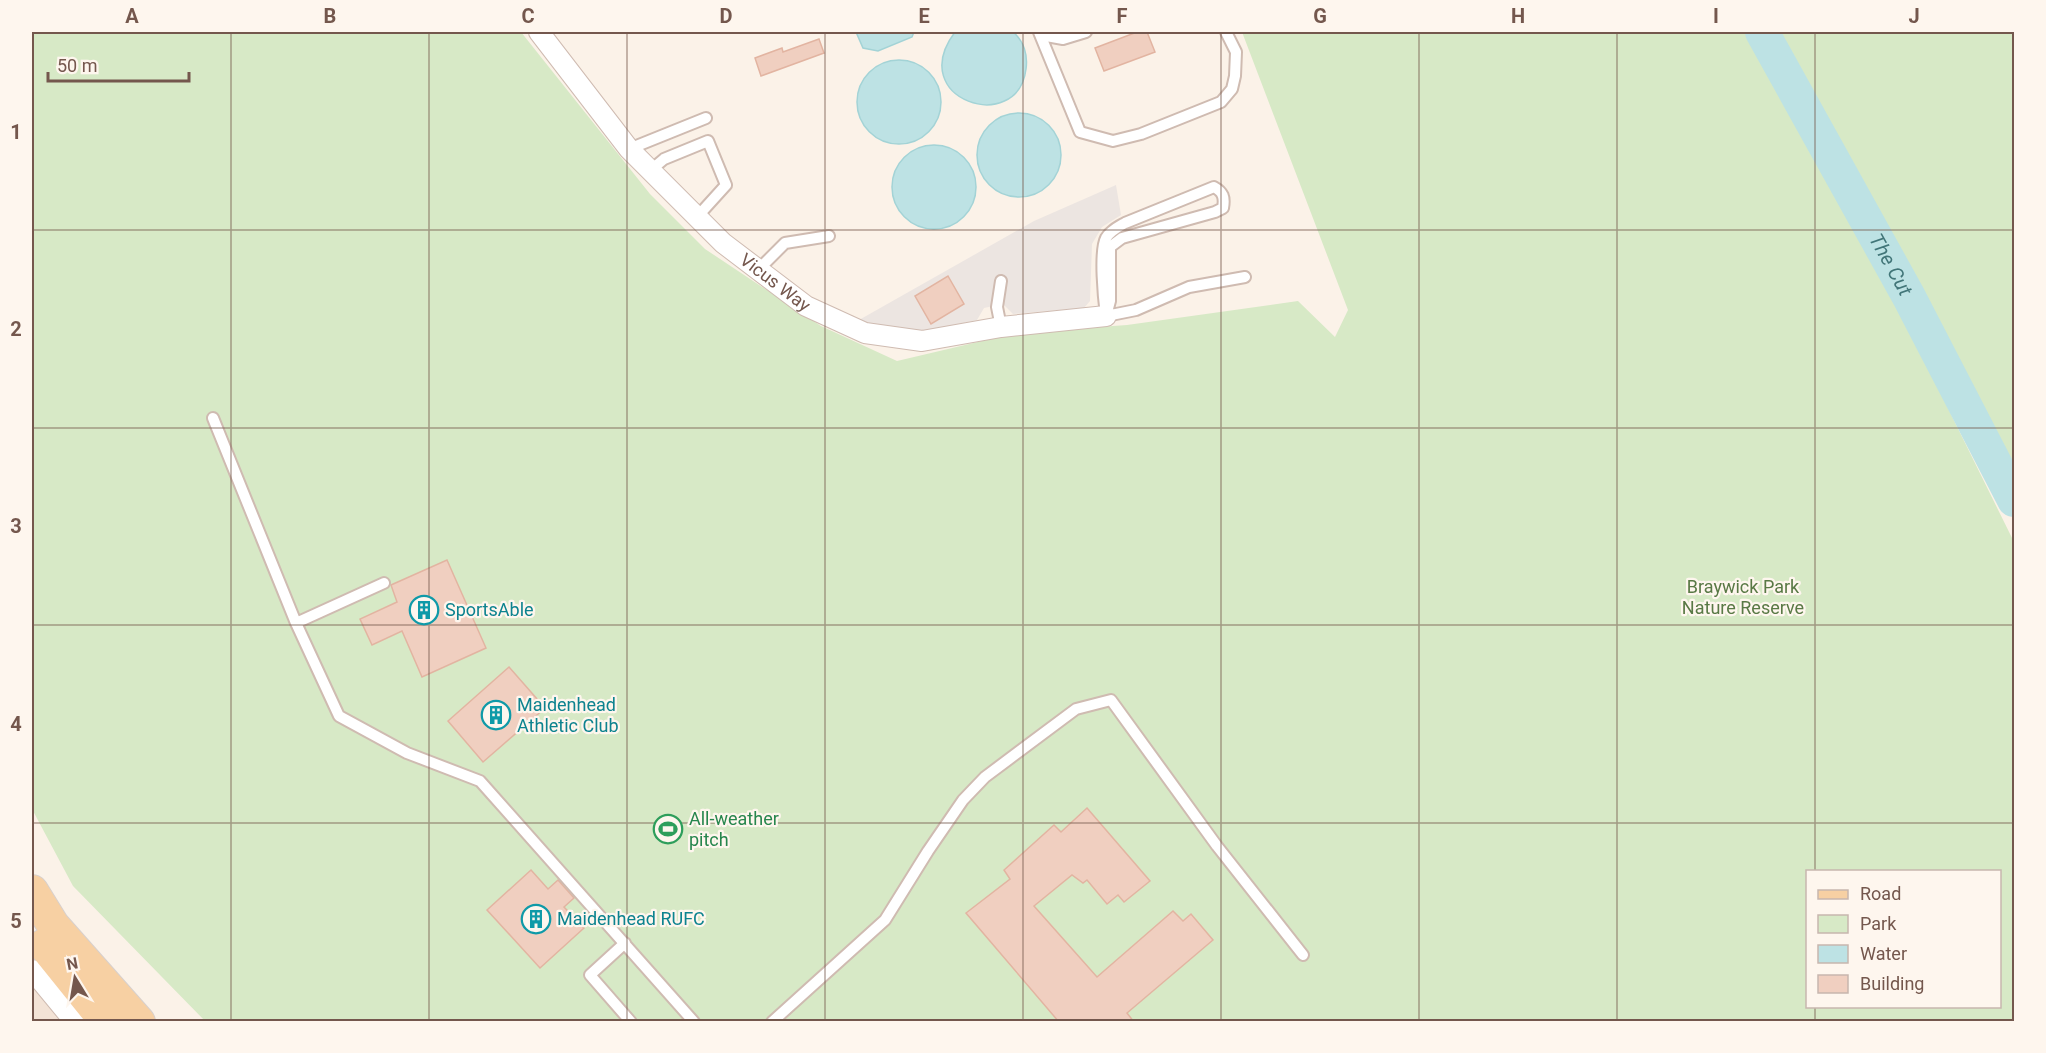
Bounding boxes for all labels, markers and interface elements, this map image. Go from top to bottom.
text: A [125,4,139,28]
text: B [324,4,336,28]
text: C [521,4,535,28]
text: D [720,4,733,28]
text: E [918,4,930,28]
text: F [1117,4,1128,28]
text: G [1313,4,1327,28]
text: H [1511,4,1525,28]
text: I [1713,4,1719,28]
text: J [1908,4,1920,28]
scale bar [48,45,189,83]
text: 50 m [57,55,97,76]
text: 1 [10,120,22,144]
water label: The Cut [1864,229,1918,300]
street label: Vicus Way [736,249,815,316]
text: 2 [10,317,22,341]
text: 3 [10,514,22,538]
park label: Braywick Park Nature Reserve [1682,576,1804,618]
building icon: SportsAble [408,594,440,626]
place label: SportsAble [445,599,534,620]
place label: Maidenhead Athletic Club [517,694,619,736]
building icon: Maidenhead Athletic Club [480,699,512,731]
text: 4 [10,712,22,736]
place label: All-weather pitch [689,808,779,850]
sports icon: All-weather pitch [652,813,684,845]
legend [1806,870,2001,1008]
text: Road [1860,883,1901,904]
building icon: Maidenhead RUFC [520,903,552,935]
place label: Maidenhead RUFC [557,908,705,929]
text: 5 [10,909,22,933]
text: Park [1860,913,1897,934]
text: Water [1860,943,1907,964]
north arrow [45,948,105,1008]
text: N [65,953,80,974]
text: Building [1860,973,1924,994]

